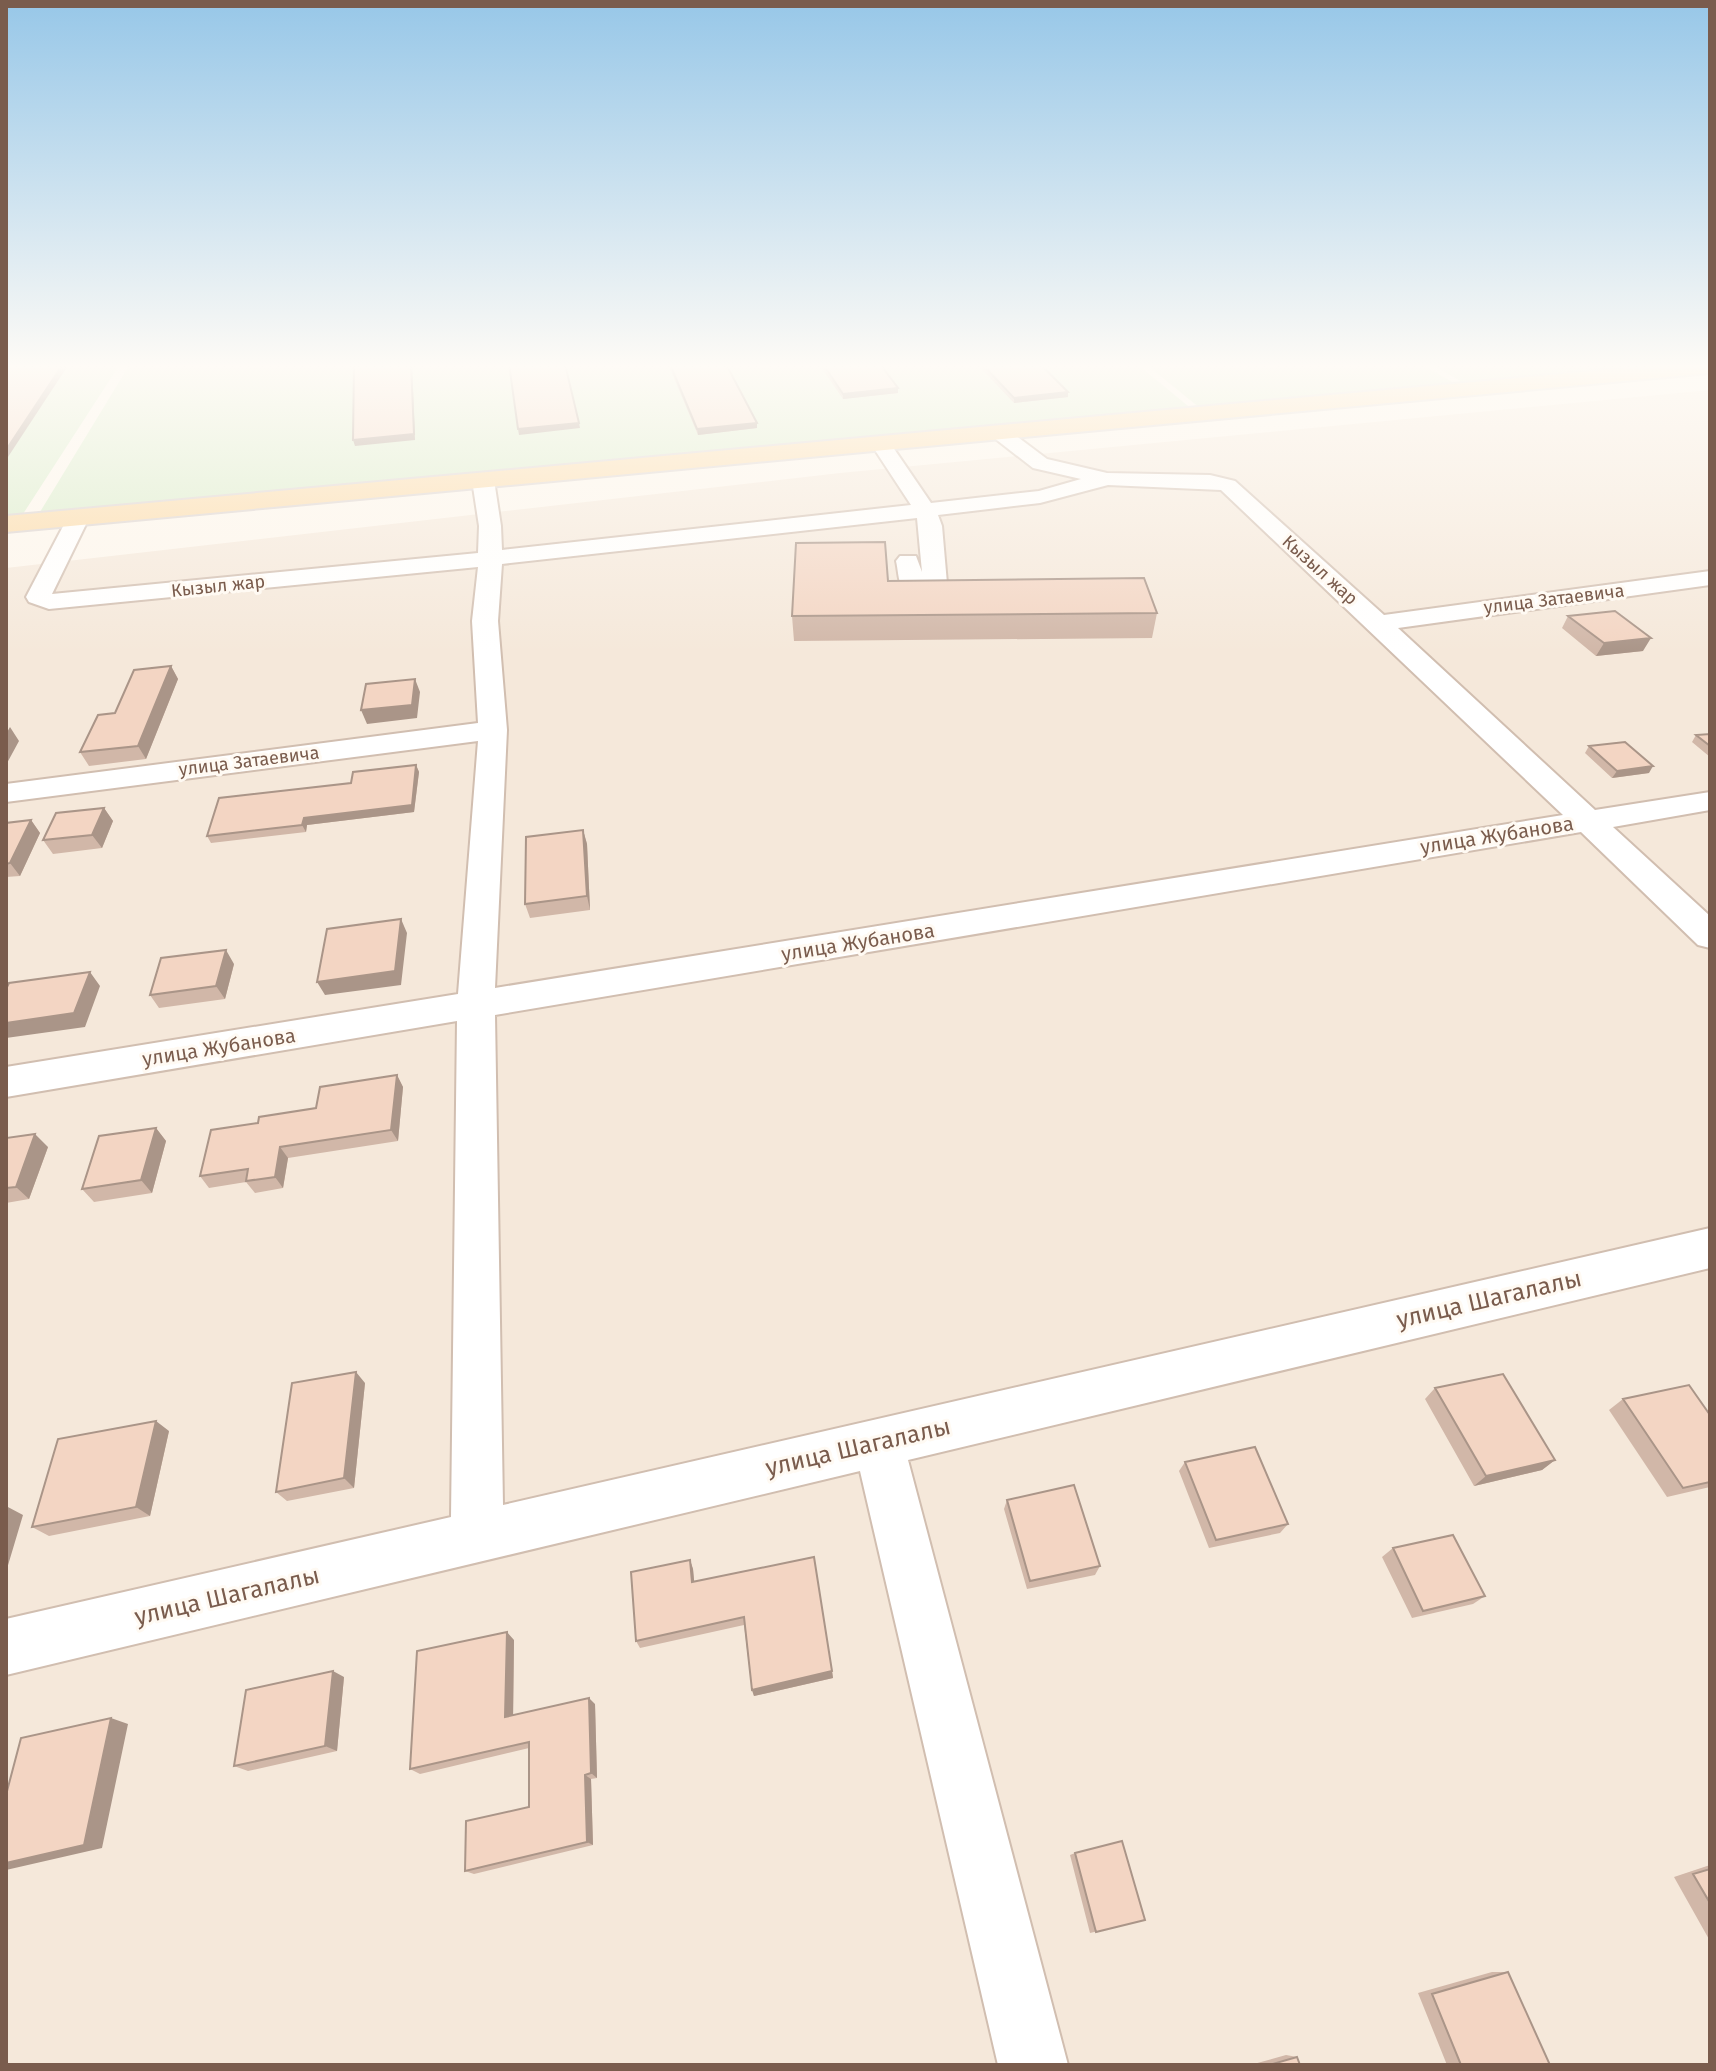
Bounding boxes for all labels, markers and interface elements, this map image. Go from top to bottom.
street label: Кызыл жар [1278,530,1362,610]
street label: Кызыл жар [170,570,266,602]
street label: улица Затаевича [1482,579,1626,619]
street label: улица Затаевича [177,741,321,781]
street label: улица Жубанова [1419,811,1575,859]
street label: улица Жубанова [780,918,936,966]
street label: улица Жубанова [141,1023,297,1071]
street label: улица Шагалалы [1394,1264,1584,1334]
street label: улица Шагалалы [763,1412,953,1482]
street label: улица Шагалалы [132,1561,322,1631]

